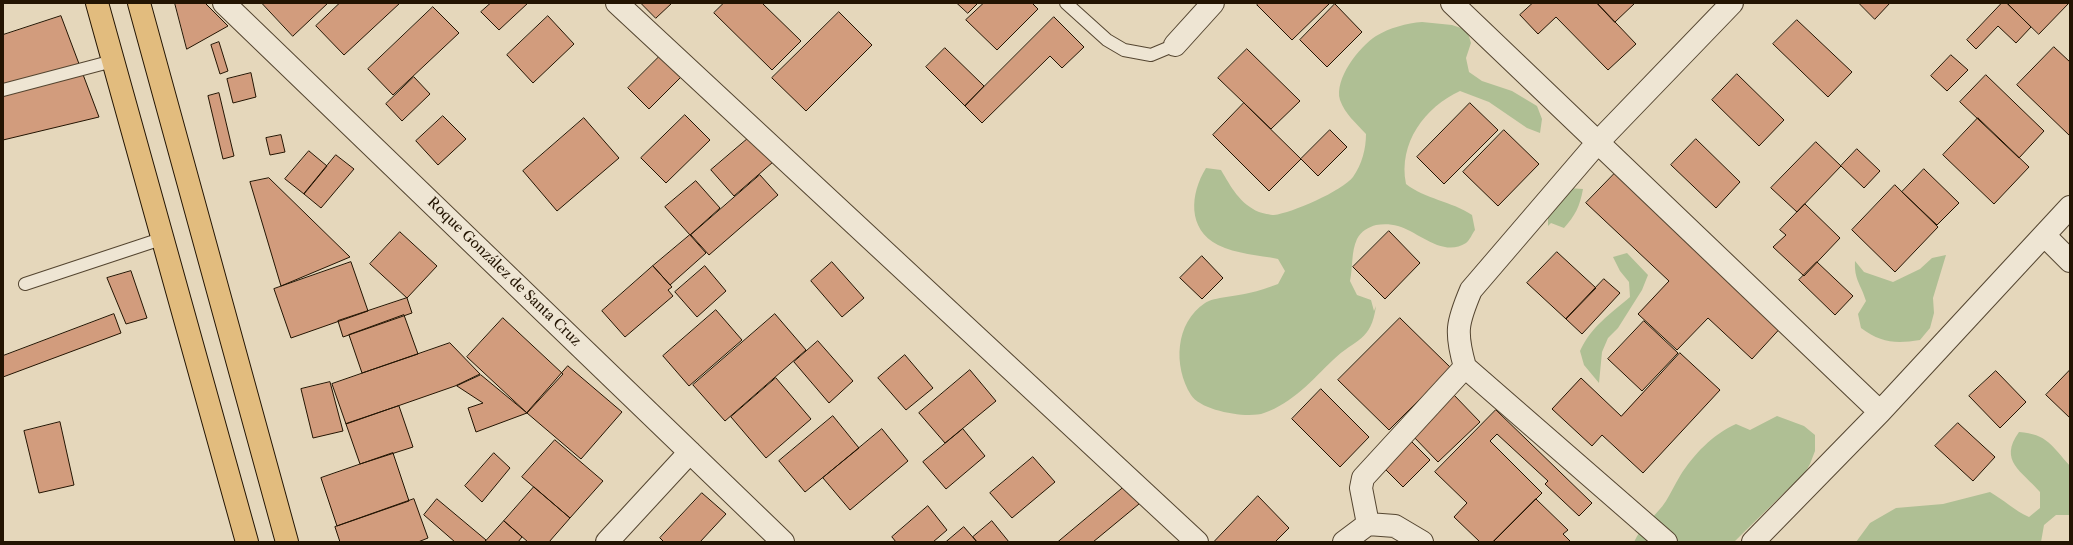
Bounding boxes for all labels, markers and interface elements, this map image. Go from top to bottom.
street label: Roque González de Santa Cruz [424,194,584,350]

